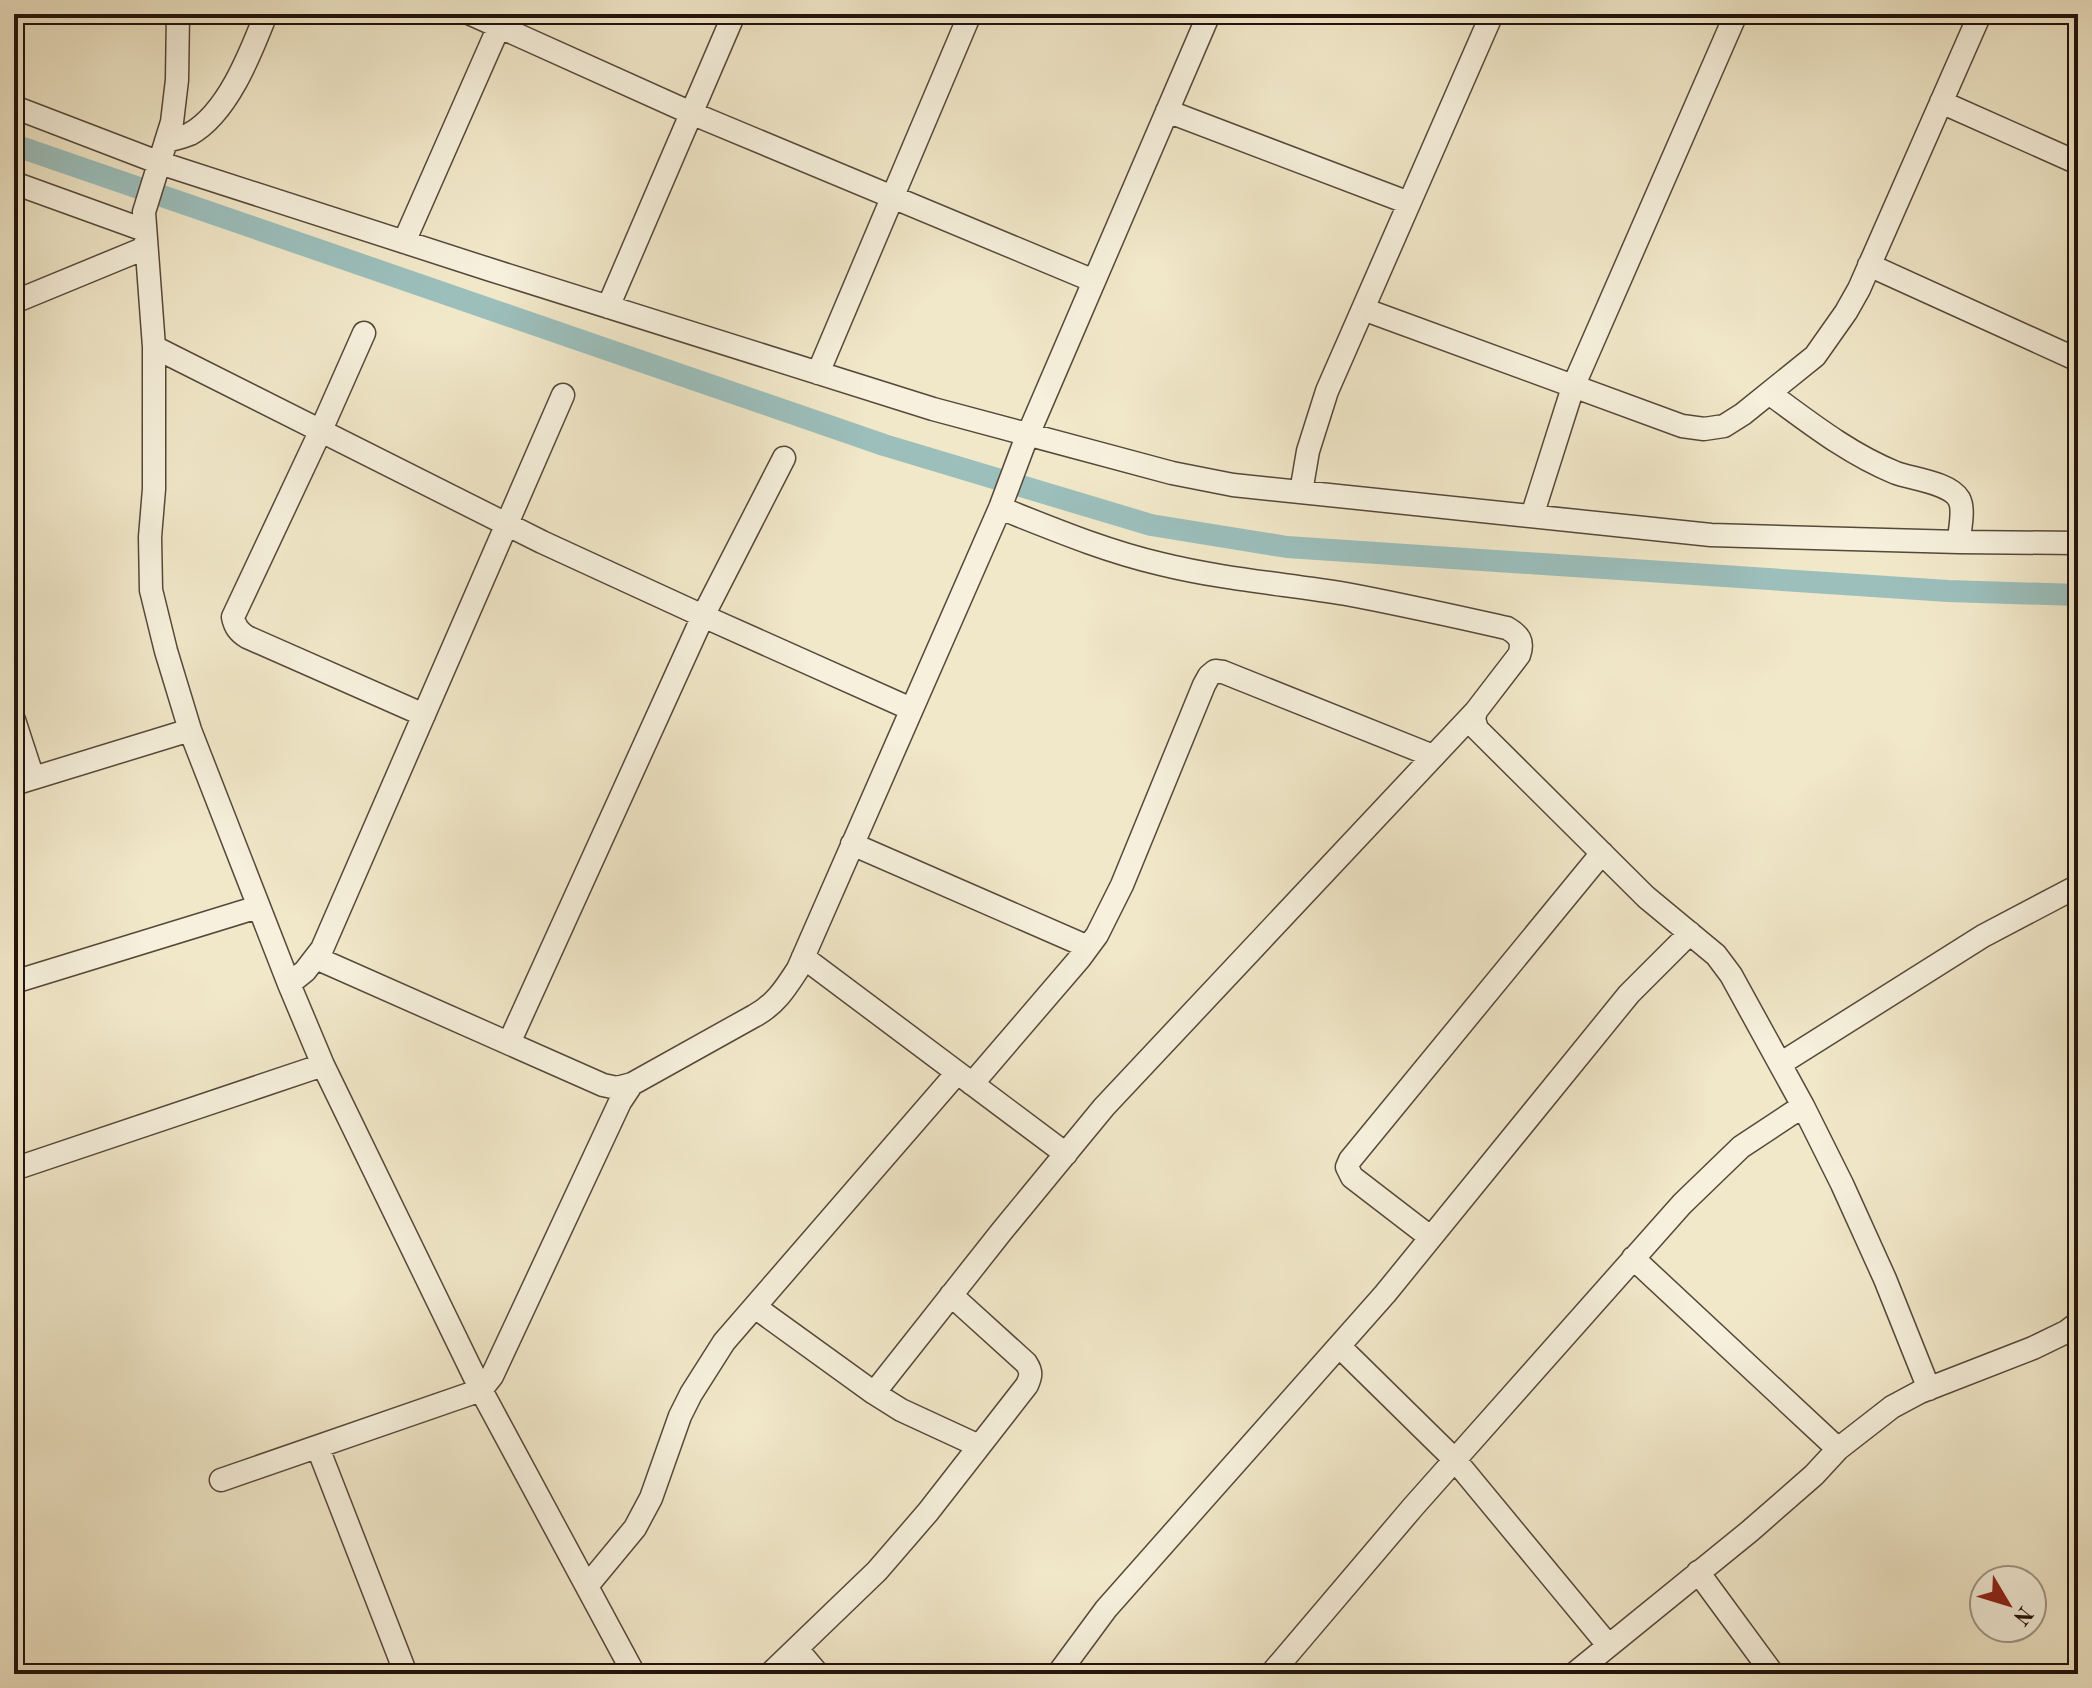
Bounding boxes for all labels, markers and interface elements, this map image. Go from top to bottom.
north arrow [1968,1564,2048,1644]
text: N [2008,1602,2036,1629]

